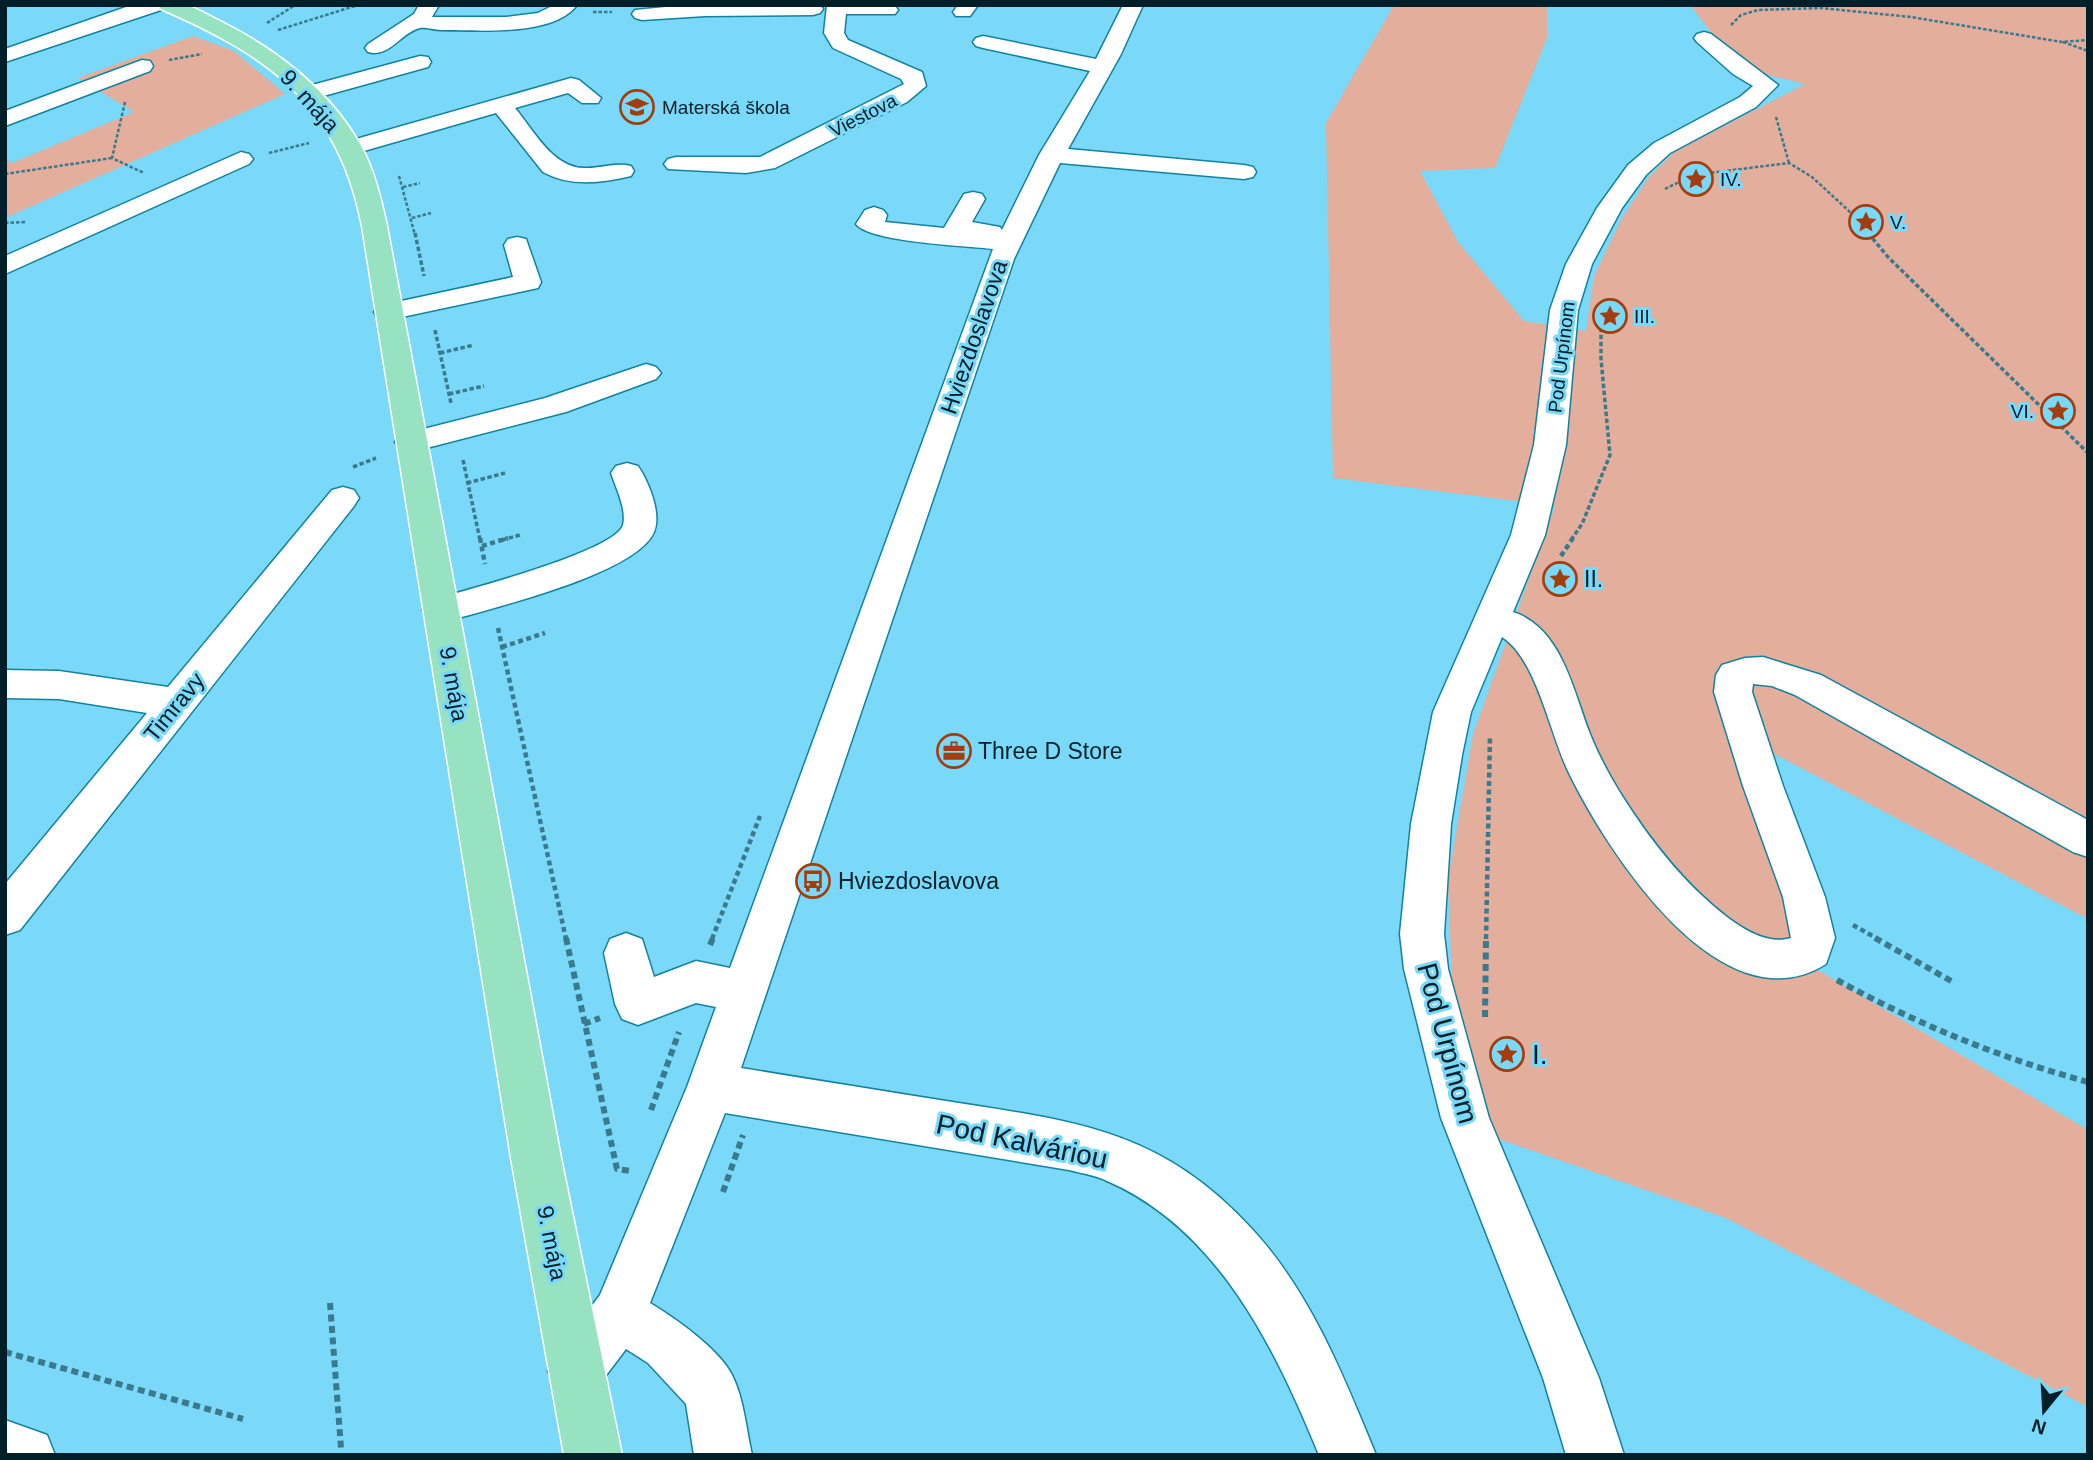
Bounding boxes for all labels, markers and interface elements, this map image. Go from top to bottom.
street label: 9. mája [275,64,345,138]
school or university icon: Materská škola [618,88,656,126]
street label: Viestova [826,89,901,141]
place label: Materská škola [662,97,790,118]
place icon: IV. [1677,160,1715,198]
place label: IV. [1720,169,1742,190]
place icon: V. [1847,203,1885,241]
place label: V. [1890,212,1906,233]
street label: Hviezdoslavova [935,256,1013,417]
place icon: III. [1591,297,1629,335]
street label: Pod Urpínom [1544,300,1579,414]
place label: III. [1634,306,1655,327]
place icon: VI. [2039,392,2077,430]
place label: VI. [2011,401,2034,422]
place icon: II. [1541,560,1579,598]
place label: II. [1584,566,1603,592]
street label: 9. mája [435,645,473,724]
street label: Timravy [138,667,210,747]
office icon: Three D Store [935,732,973,770]
place label: Three D Store [978,738,1122,764]
bus stop icon: Hviezdoslavova [794,862,832,900]
place label: Hviezdoslavova [838,868,999,894]
street label: Pod Urpínom [1411,959,1484,1127]
place icon: I. [1488,1035,1526,1073]
place label: I. [1532,1039,1548,1070]
street label: Pod Kalváriou [933,1108,1110,1175]
street label: 9. mája [532,1203,572,1283]
north arrow [2009,1376,2079,1446]
text: N [2029,1415,2049,1439]

